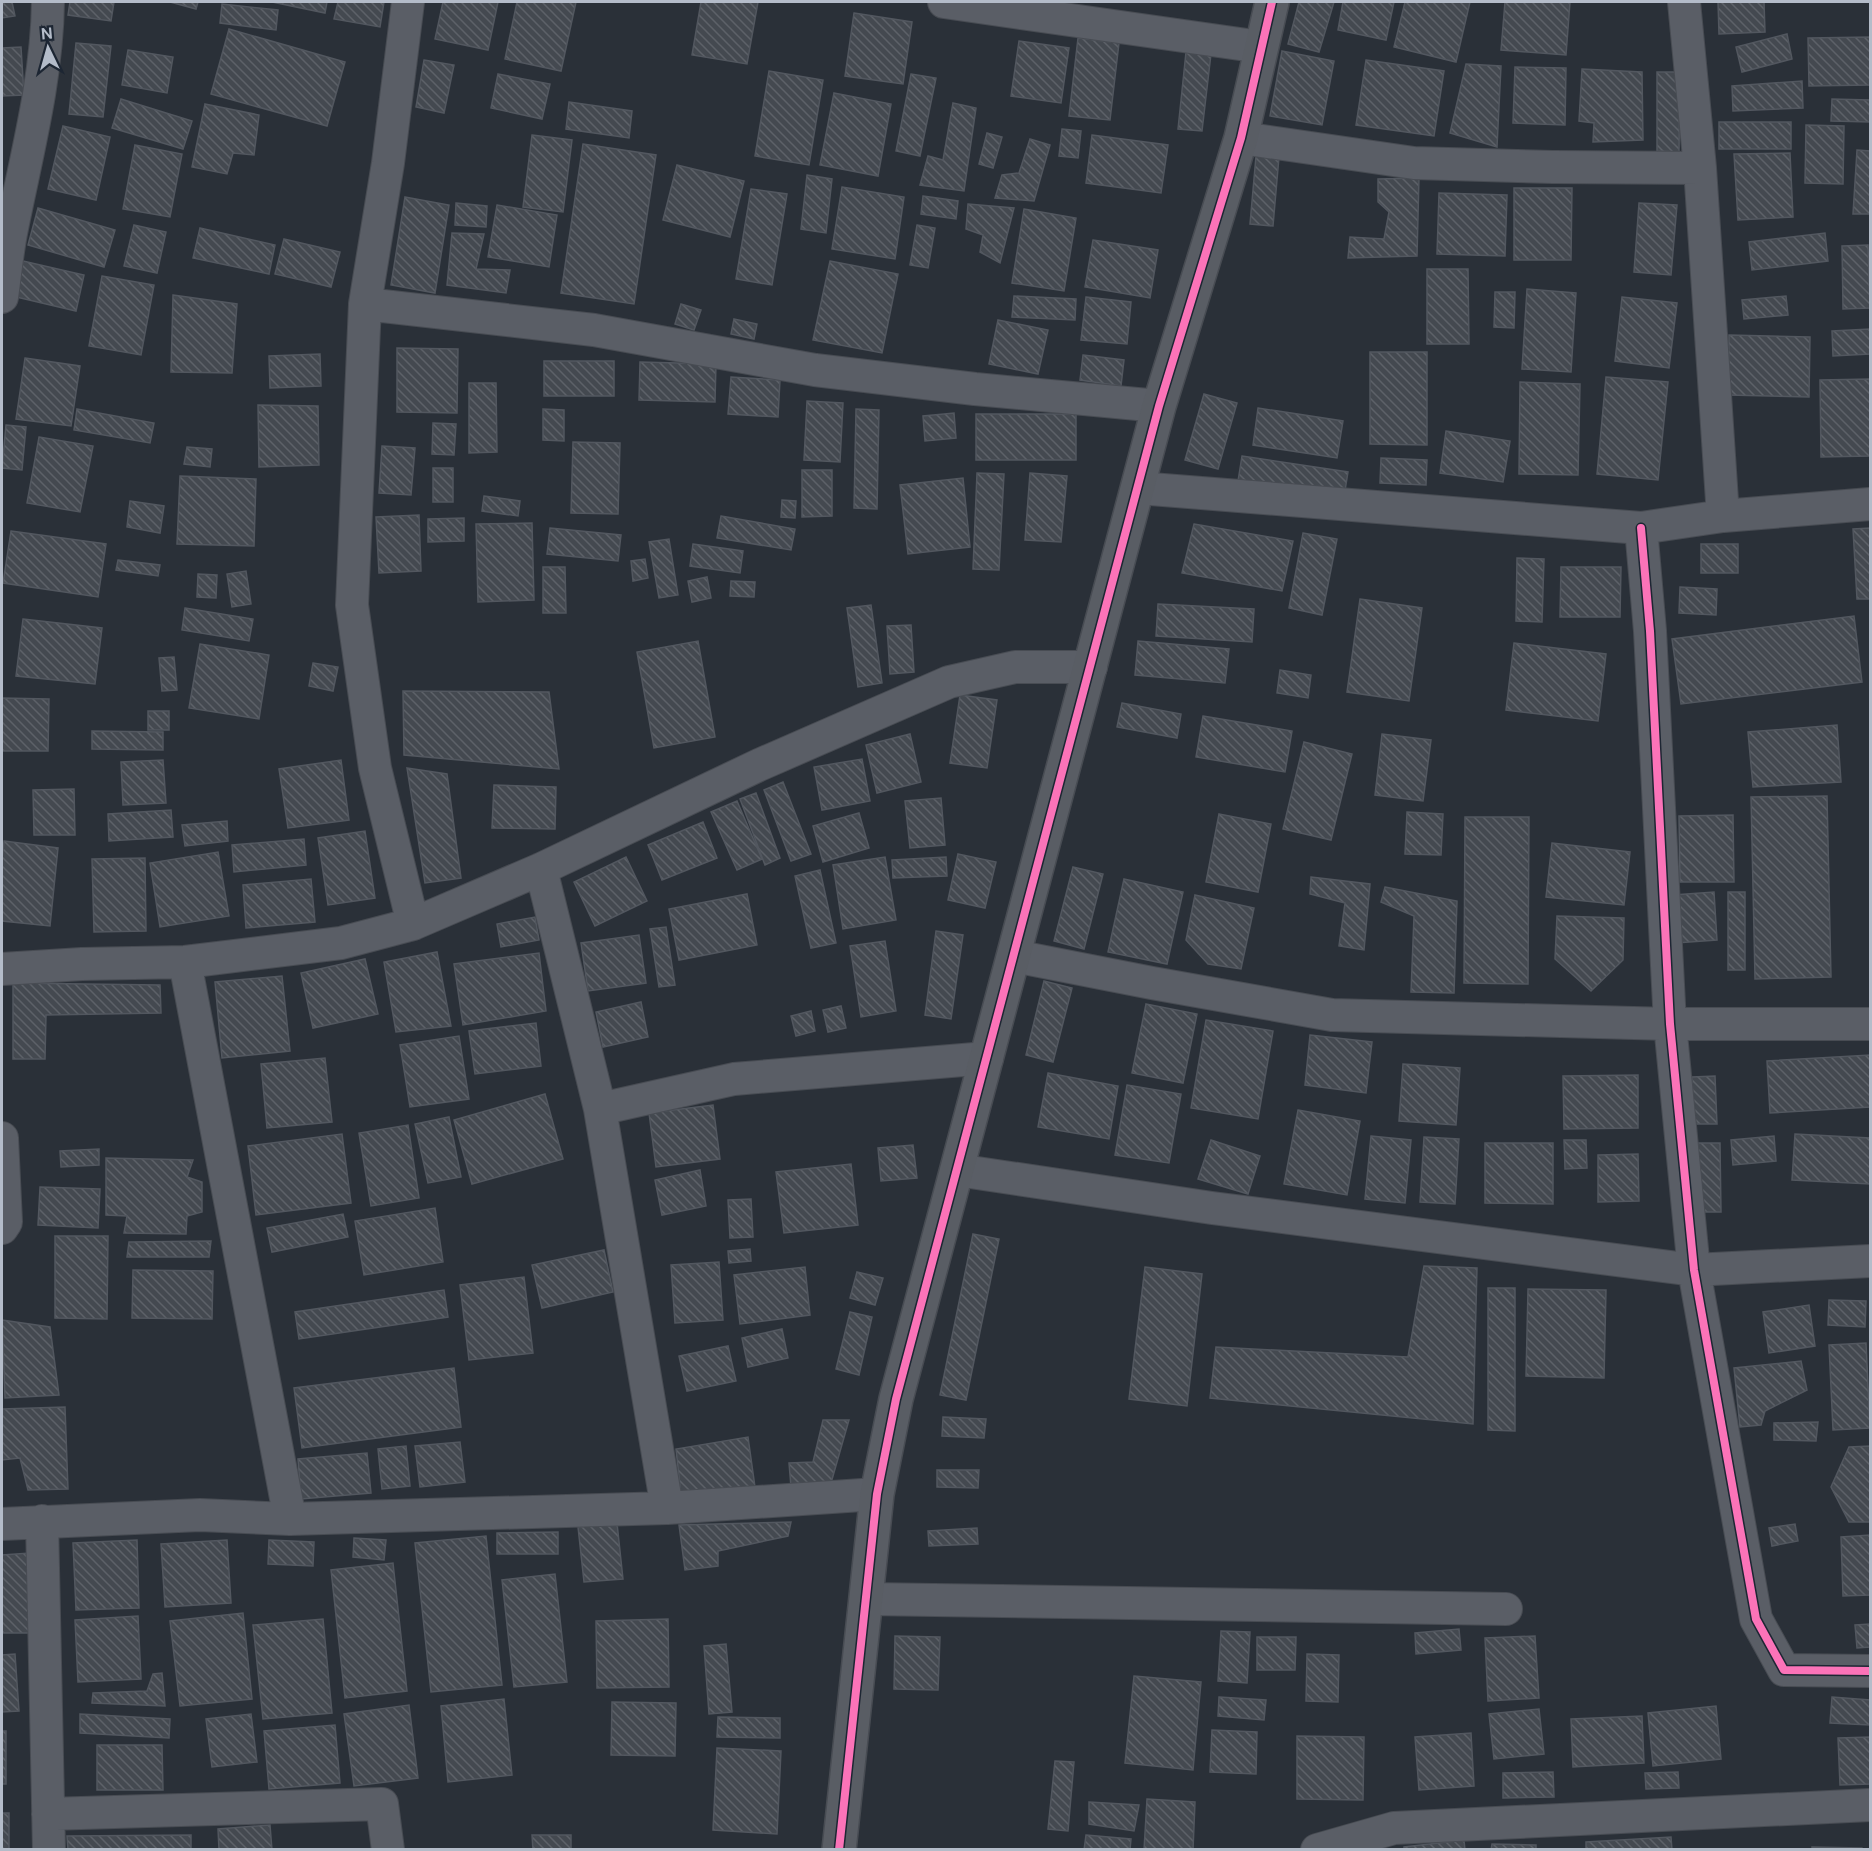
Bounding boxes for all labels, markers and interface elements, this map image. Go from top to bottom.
north arrow [18,18,78,78]
text: N [40,23,53,45]

